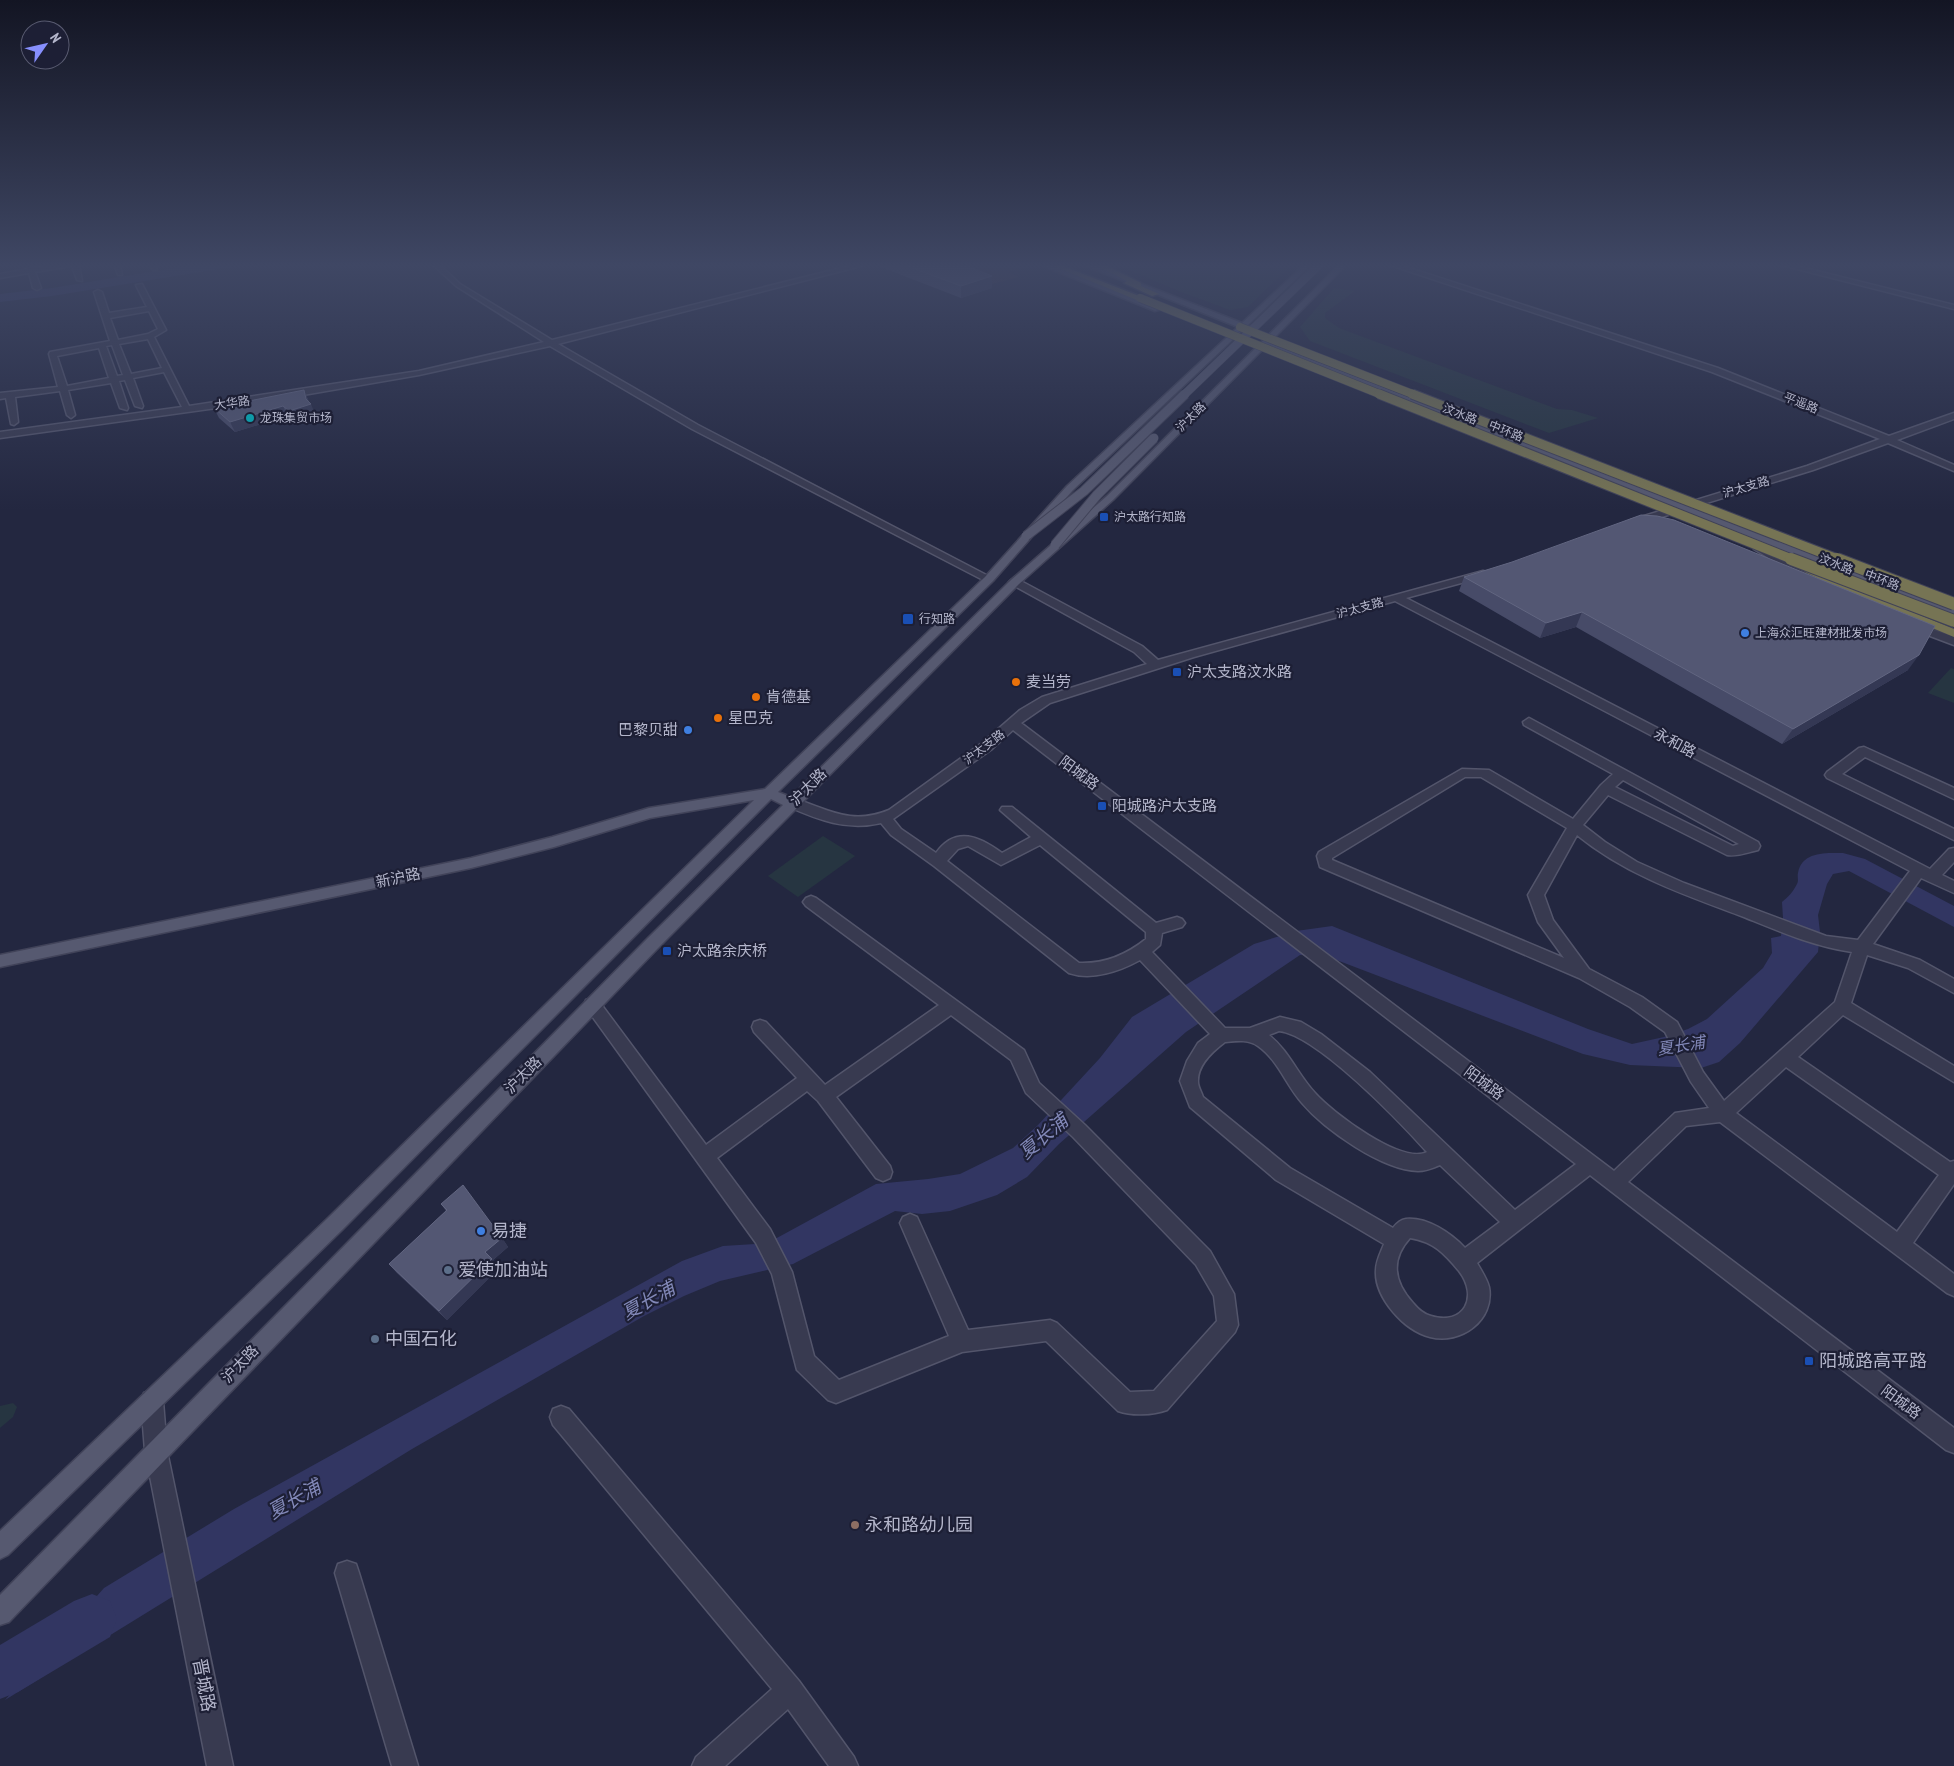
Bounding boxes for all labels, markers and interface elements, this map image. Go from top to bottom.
north arrow [20,20,70,70]
text: N [46,30,65,46]
street label: 平遥路 [1782,389,1821,416]
street label: 大华路 [213,393,251,412]
street label: 沪太路 [1173,399,1209,435]
street label: 汶水路 [1441,400,1480,427]
place label: 龙珠集贸市场 [260,410,332,425]
marker: 龙珠集贸市场 [244,412,256,424]
street label: 中环路 [1487,417,1526,444]
street label: 沪太支路 [1721,473,1771,500]
place label: 沪太路行知路 [1114,509,1186,524]
marker: 沪太路行知路 [1098,511,1110,523]
street label: 汶水路 [1817,550,1856,577]
street label: 中环路 [1863,566,1902,593]
street label: 沪太支路 [1335,594,1385,621]
place label: 行知路 [919,611,955,626]
marker: 行知路 [901,612,915,626]
place label: 上海众汇旺建材批发市场 [1755,625,1887,640]
marker: 上海众汇旺建材批发市场 [1739,627,1751,639]
place label: 沪太支路汶水路 [1187,662,1292,681]
marker: 沪太支路汶水路 [1171,666,1183,678]
place label: 麦当劳 [1026,672,1071,691]
marker: 麦当劳 [1010,676,1022,688]
place label: 肯德基 [766,687,811,706]
marker: 肯德基 [750,691,762,703]
place label: 星巴克 [728,708,773,727]
marker: 星巴克 [712,712,724,724]
place label: 巴黎贝甜 [618,720,678,739]
marker: 巴黎贝甜 [682,724,694,736]
street label: 永和路 [1651,724,1700,762]
street label: 沪太支路 [960,726,1007,767]
street label: 阳城路 [1056,751,1103,794]
street label: 沪太路 [785,764,830,809]
place label: 阳城路沪太支路 [1112,796,1217,815]
marker: 阳城路沪太支路 [1096,800,1108,812]
street label: 新沪路 [374,864,422,891]
place label: 沪太路余庆桥 [677,941,767,960]
marker: 沪太路余庆桥 [661,945,673,957]
water label: 夏长浦 [1656,1031,1709,1059]
street label: 沪太路 [500,1052,545,1097]
street label: 阳城路 [1461,1061,1508,1104]
water label: 夏长浦 [1013,1107,1075,1164]
place label: 易捷 [491,1219,527,1242]
marker: 易捷 [475,1225,487,1237]
place label: 爱使加油站 [458,1258,548,1281]
marker: 爱使加油站 [442,1264,454,1276]
water label: 夏长浦 [617,1274,681,1324]
place label: 中国石化 [385,1327,457,1350]
marker: 中国石化 [369,1333,381,1345]
street label: 沪太路 [217,1341,262,1386]
place label: 阳城路高平路 [1819,1349,1927,1372]
marker: 阳城路高平路 [1803,1355,1815,1367]
street label: 阳城路 [1878,1380,1925,1423]
water label: 夏长浦 [263,1473,327,1524]
place label: 永和路幼儿园 [865,1513,973,1536]
marker: 永和路幼儿园 [849,1519,861,1531]
street label: 晋城路 [188,1656,221,1714]

